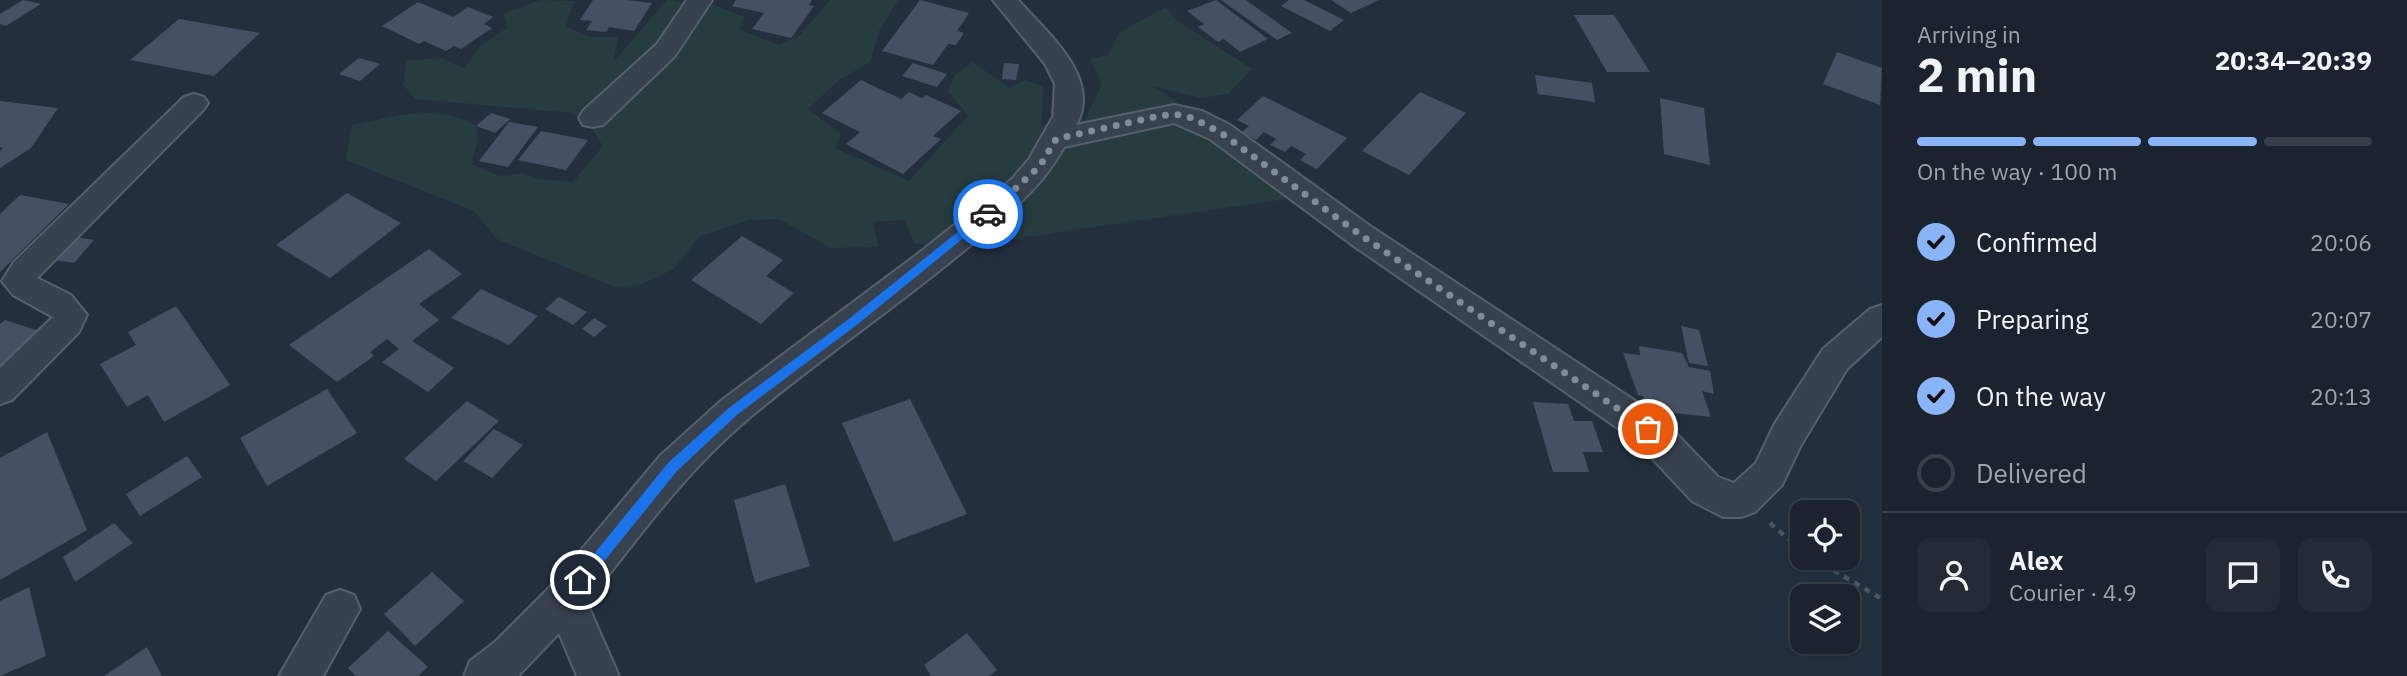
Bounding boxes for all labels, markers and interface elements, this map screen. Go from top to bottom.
text: Arriving in [1917,19,2021,49]
text: 20:34–20:39 [2215,43,2372,77]
text: 2 min [1917,45,2037,105]
text: On the way · 100 m [1917,156,2117,186]
courier [953,179,1023,249]
icon: car [969,195,1007,233]
icon: check [1917,223,1955,261]
text: Confirmed [1976,225,2098,259]
text: 20:06 [2310,227,2372,257]
icon: check [1917,300,1955,338]
text: Preparing [1976,302,2089,336]
text: 20:07 [2310,304,2372,334]
icon: check [1917,377,1955,415]
text: On the way [1976,379,2106,413]
text: 20:13 [2310,381,2372,411]
pin [1618,399,1678,459]
icon: bag [1629,410,1667,448]
text: Delivered [1976,456,2087,490]
map controls [1790,500,1860,654]
button: locate [1790,500,1860,570]
button: person [1917,538,1991,612]
button: chat [2206,538,2280,612]
button: phone [2298,538,2372,612]
text: Alex [2009,543,2063,577]
pin [550,550,610,610]
icon: home [561,561,599,599]
text: Courier · 4.9 [2009,577,2137,607]
button: layers [1790,584,1860,654]

